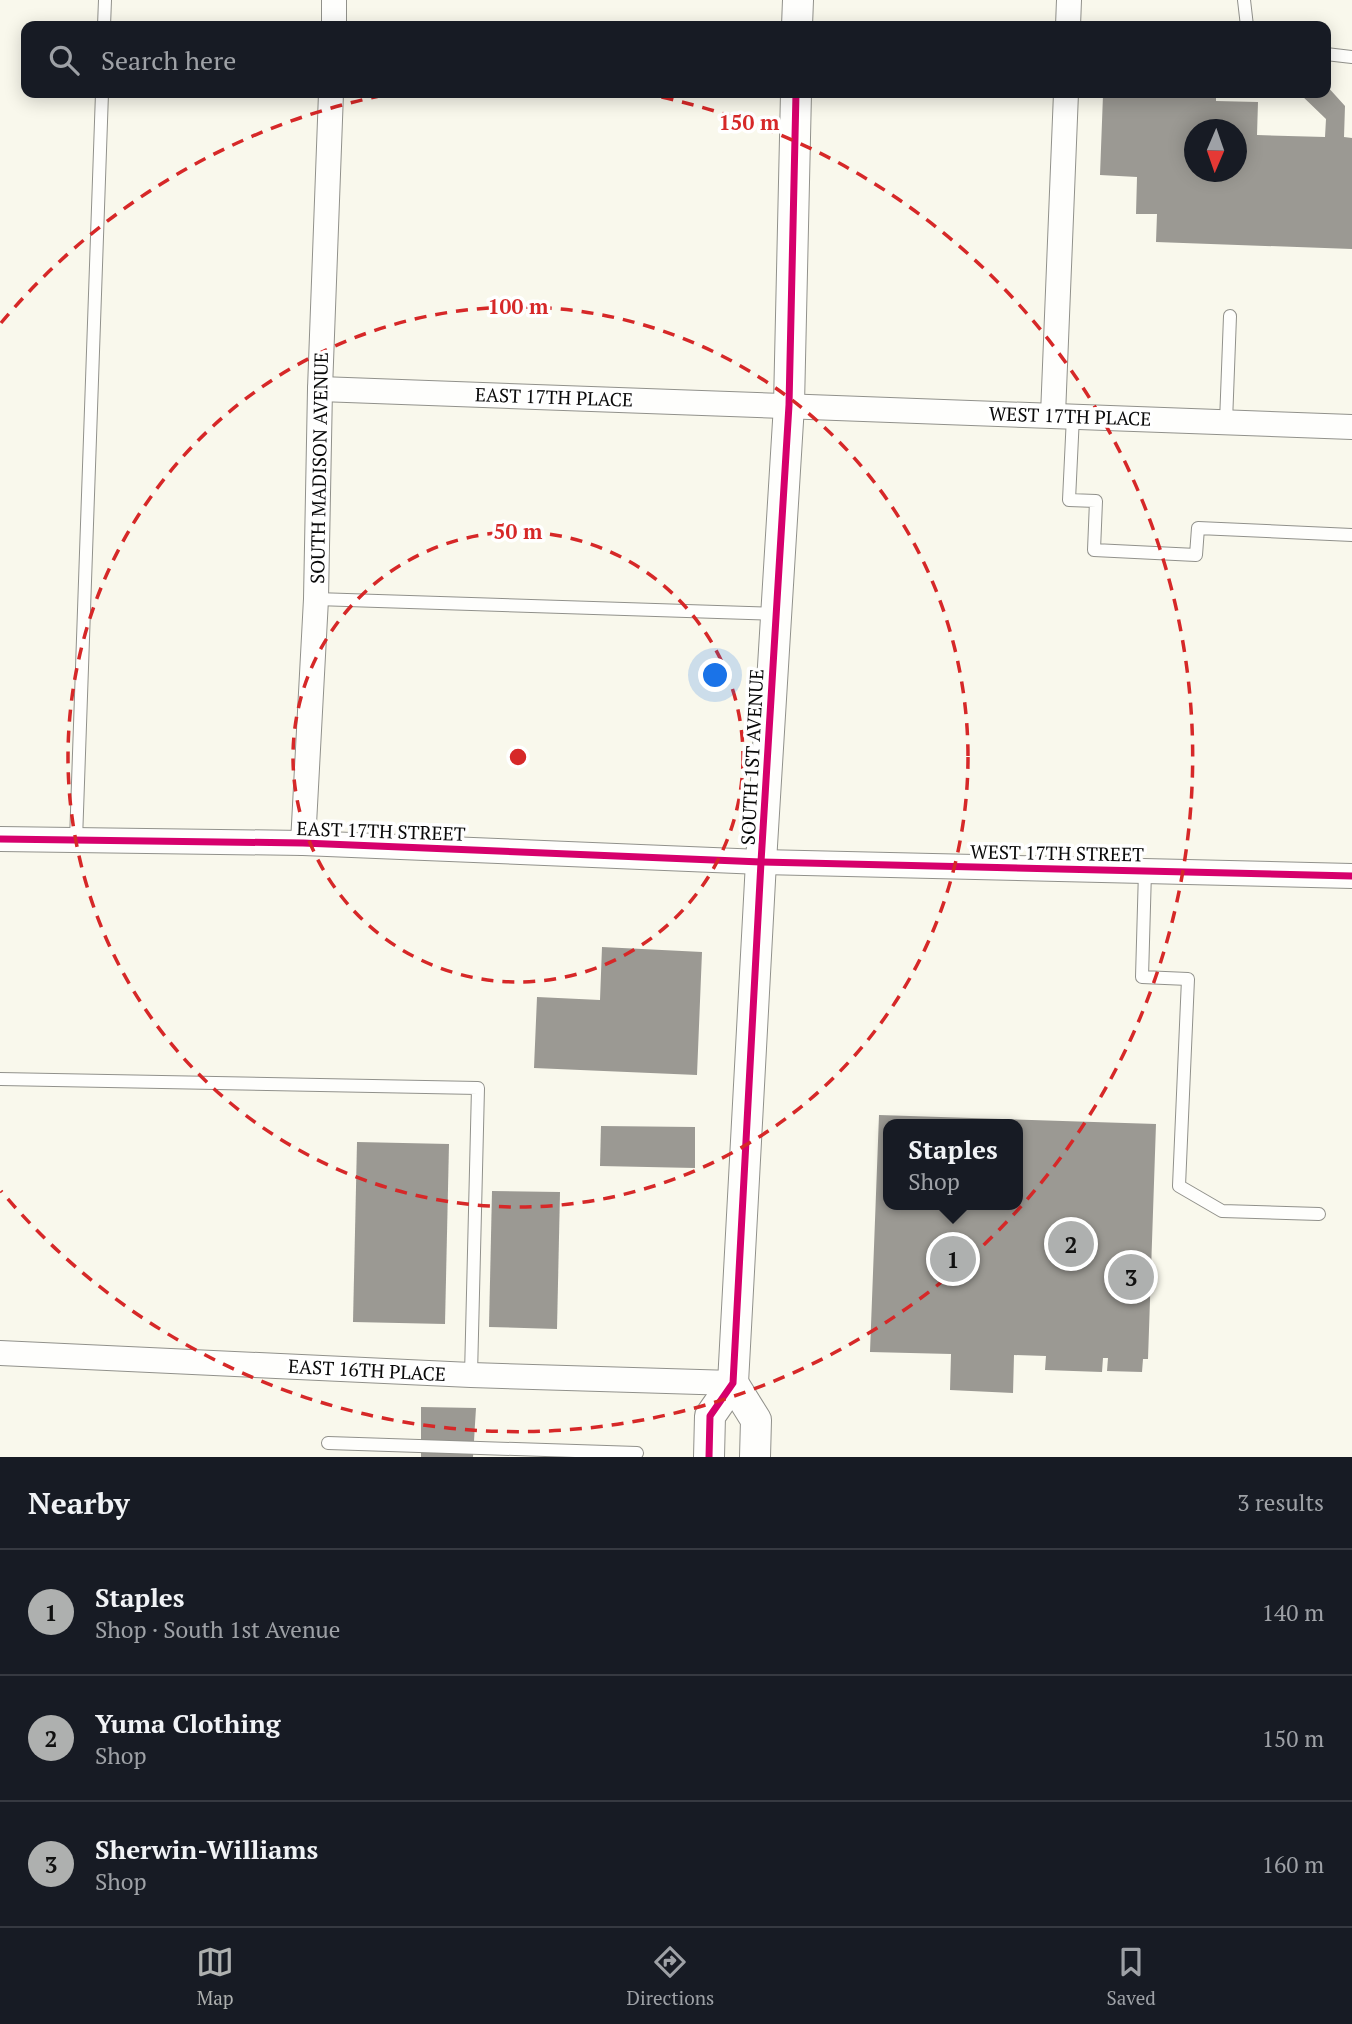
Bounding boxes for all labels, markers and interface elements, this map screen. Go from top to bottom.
search box [21,21,1331,98]
icon: search [45,41,83,79]
text: Search here [101,43,236,77]
text: 150 m [719,108,780,136]
north arrow [1184,119,1247,182]
text: 100 m [488,292,549,320]
street label: SOUTH MADISON AVENUE [304,352,333,584]
street label: EAST 17TH PLACE [475,381,633,412]
street label: WEST 17TH PLACE [988,400,1152,431]
text: 50 m [494,517,543,545]
your location [698,658,732,692]
street label: SOUTH 1ST AVENUE [734,668,769,846]
centre of rings [506,745,530,769]
street label: EAST 17TH STREET [296,815,466,846]
street label: WEST 17TH STREET [970,838,1144,867]
popup [883,1119,1023,1210]
text: Staples [908,1132,998,1166]
text: Shop [908,1166,960,1197]
pin: 2 [1048,1218,1094,1270]
pin: 1 [930,1233,976,1285]
pin: 3 [1108,1251,1154,1303]
street label: EAST 16TH PLACE [287,1353,447,1386]
text: Nearby [28,1483,130,1523]
text: 3 results [1237,1487,1324,1518]
text: Staples [95,1580,185,1614]
text: 1 [45,1597,58,1628]
text: 140 m [1262,1597,1324,1628]
text: Shop · South 1st Avenue [95,1614,340,1645]
text: Yuma Clothing [95,1706,280,1740]
text: 2 [45,1723,58,1754]
text: 150 m [1262,1723,1324,1754]
text: Shop [95,1740,147,1771]
text: Sherwin-Williams [95,1832,318,1866]
text: 3 [45,1849,58,1880]
text: 160 m [1262,1849,1324,1880]
text: Shop [95,1866,147,1897]
tab: Map [196,1943,234,2010]
tab: Directions [627,1943,714,2010]
tab: Saved [1107,1943,1156,2010]

